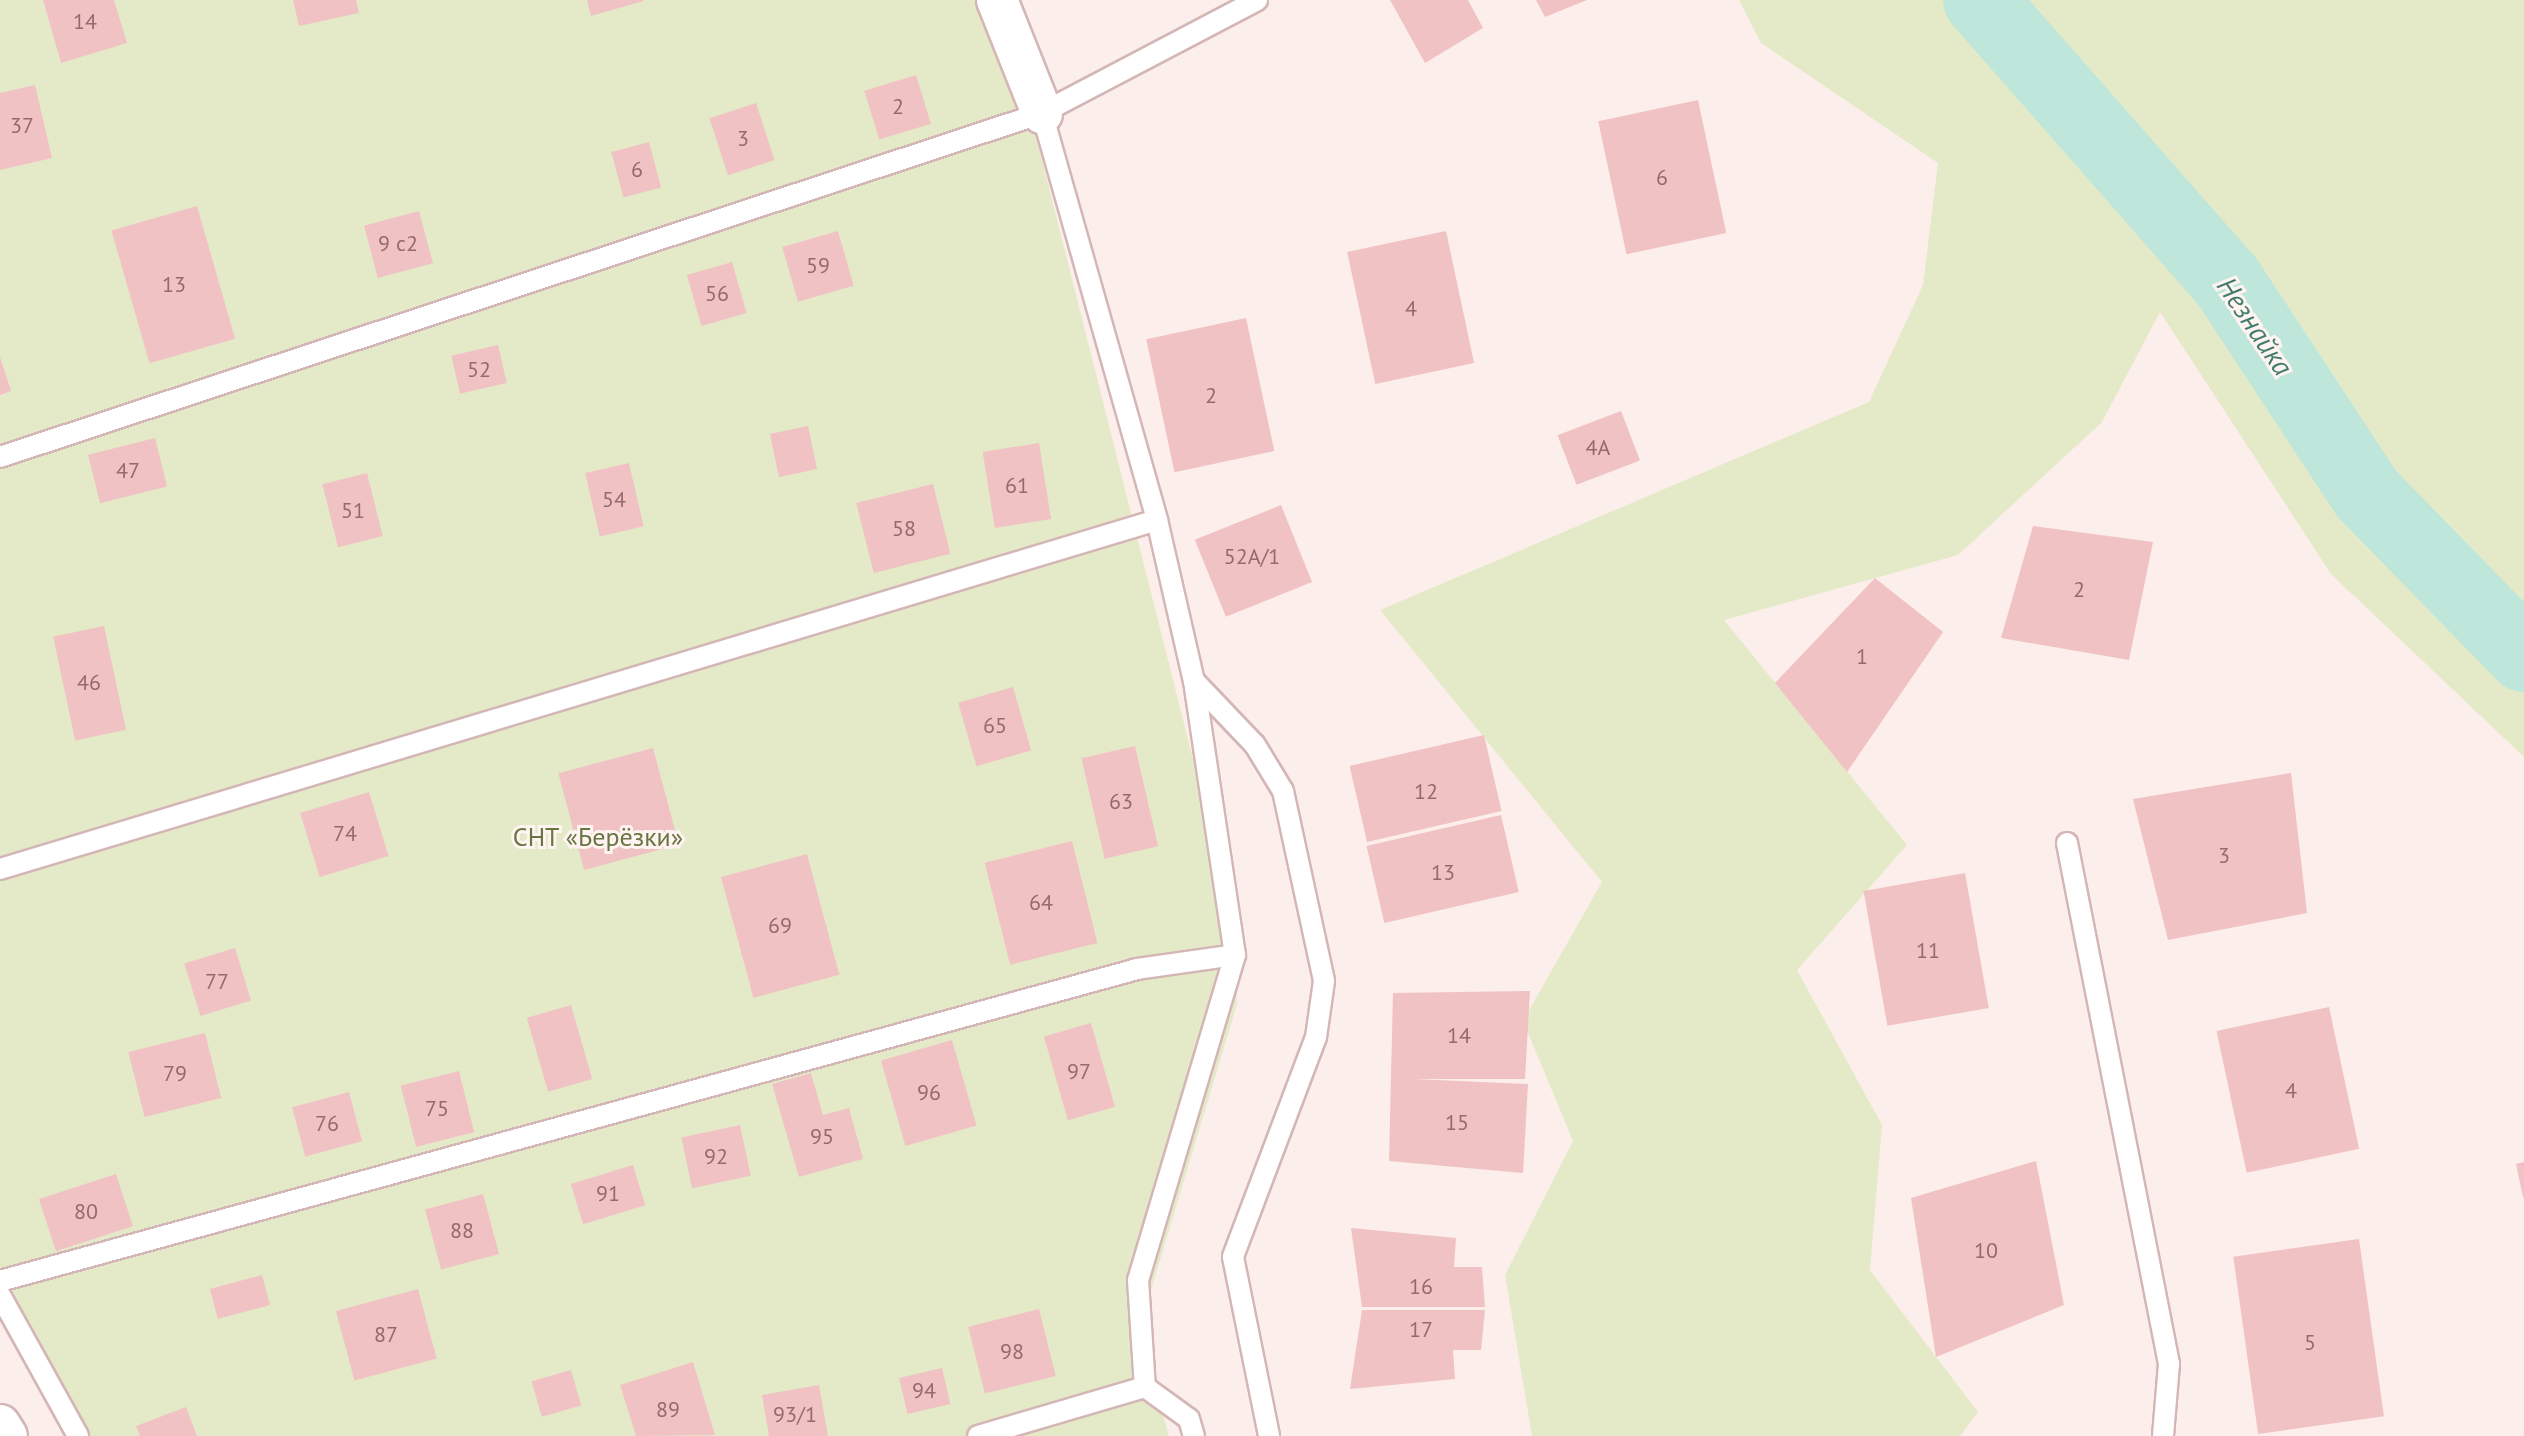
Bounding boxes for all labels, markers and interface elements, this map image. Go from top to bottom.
house number: 14 [73,9,97,35]
house number: 2 [892,94,904,120]
house number: 37 [10,113,34,139]
house number: 3 [737,126,749,152]
house number: 6 [631,157,643,183]
house number: 6 [1656,165,1668,191]
house number: 9 с2 [378,231,418,257]
house number: 59 [806,253,830,279]
water label: Незнайка [2210,271,2300,381]
house number: 13 [162,272,186,298]
house number: 56 [705,281,729,307]
house number: 4 [1405,296,1417,322]
house number: 52 [467,357,491,383]
house number: 2 [1205,383,1217,409]
house number: 4А [1586,435,1610,461]
house number: 47 [116,458,140,484]
house number: 61 [1005,473,1029,499]
house number: 54 [602,487,626,513]
house number: 51 [341,498,365,524]
house number: 58 [892,516,916,542]
house number: 52А/1 [1224,544,1280,570]
house number: 2 [2073,577,2085,603]
house number: 1 [1856,644,1868,670]
house number: 46 [77,670,101,696]
house number: 65 [983,713,1007,739]
house number: 12 [1414,779,1438,805]
house number: 63 [1109,789,1133,815]
house number: 74 [333,821,357,847]
park label: СНТ «Берёзки» [512,821,684,853]
house number: 3 [2218,843,2230,869]
house number: 13 [1431,860,1455,886]
house number: 64 [1029,890,1053,916]
house number: 69 [768,913,792,939]
house number: 11 [1916,938,1940,964]
house number: 77 [205,969,229,995]
house number: 14 [1447,1023,1471,1049]
house number: 97 [1067,1059,1091,1085]
house number: 79 [163,1061,187,1087]
house number: 4 [2285,1078,2297,1104]
house number: 96 [917,1080,941,1106]
house number: 75 [425,1096,449,1122]
house number: 15 [1445,1110,1469,1136]
house number: 76 [315,1111,339,1137]
house number: 95 [810,1124,834,1150]
house number: 92 [704,1144,728,1170]
house number: 91 [596,1181,620,1207]
house number: 80 [74,1199,98,1225]
house number: 88 [450,1218,474,1244]
house number: 10 [1974,1238,1998,1264]
house number: 16 [1409,1274,1433,1300]
house number: 17 [1409,1317,1433,1343]
house number: 87 [374,1322,398,1348]
house number: 5 [2304,1330,2316,1356]
house number: 98 [1000,1339,1024,1365]
house number: 94 [912,1378,936,1404]
house number: 89 [656,1397,680,1423]
house number: 93/1 [773,1402,817,1428]

